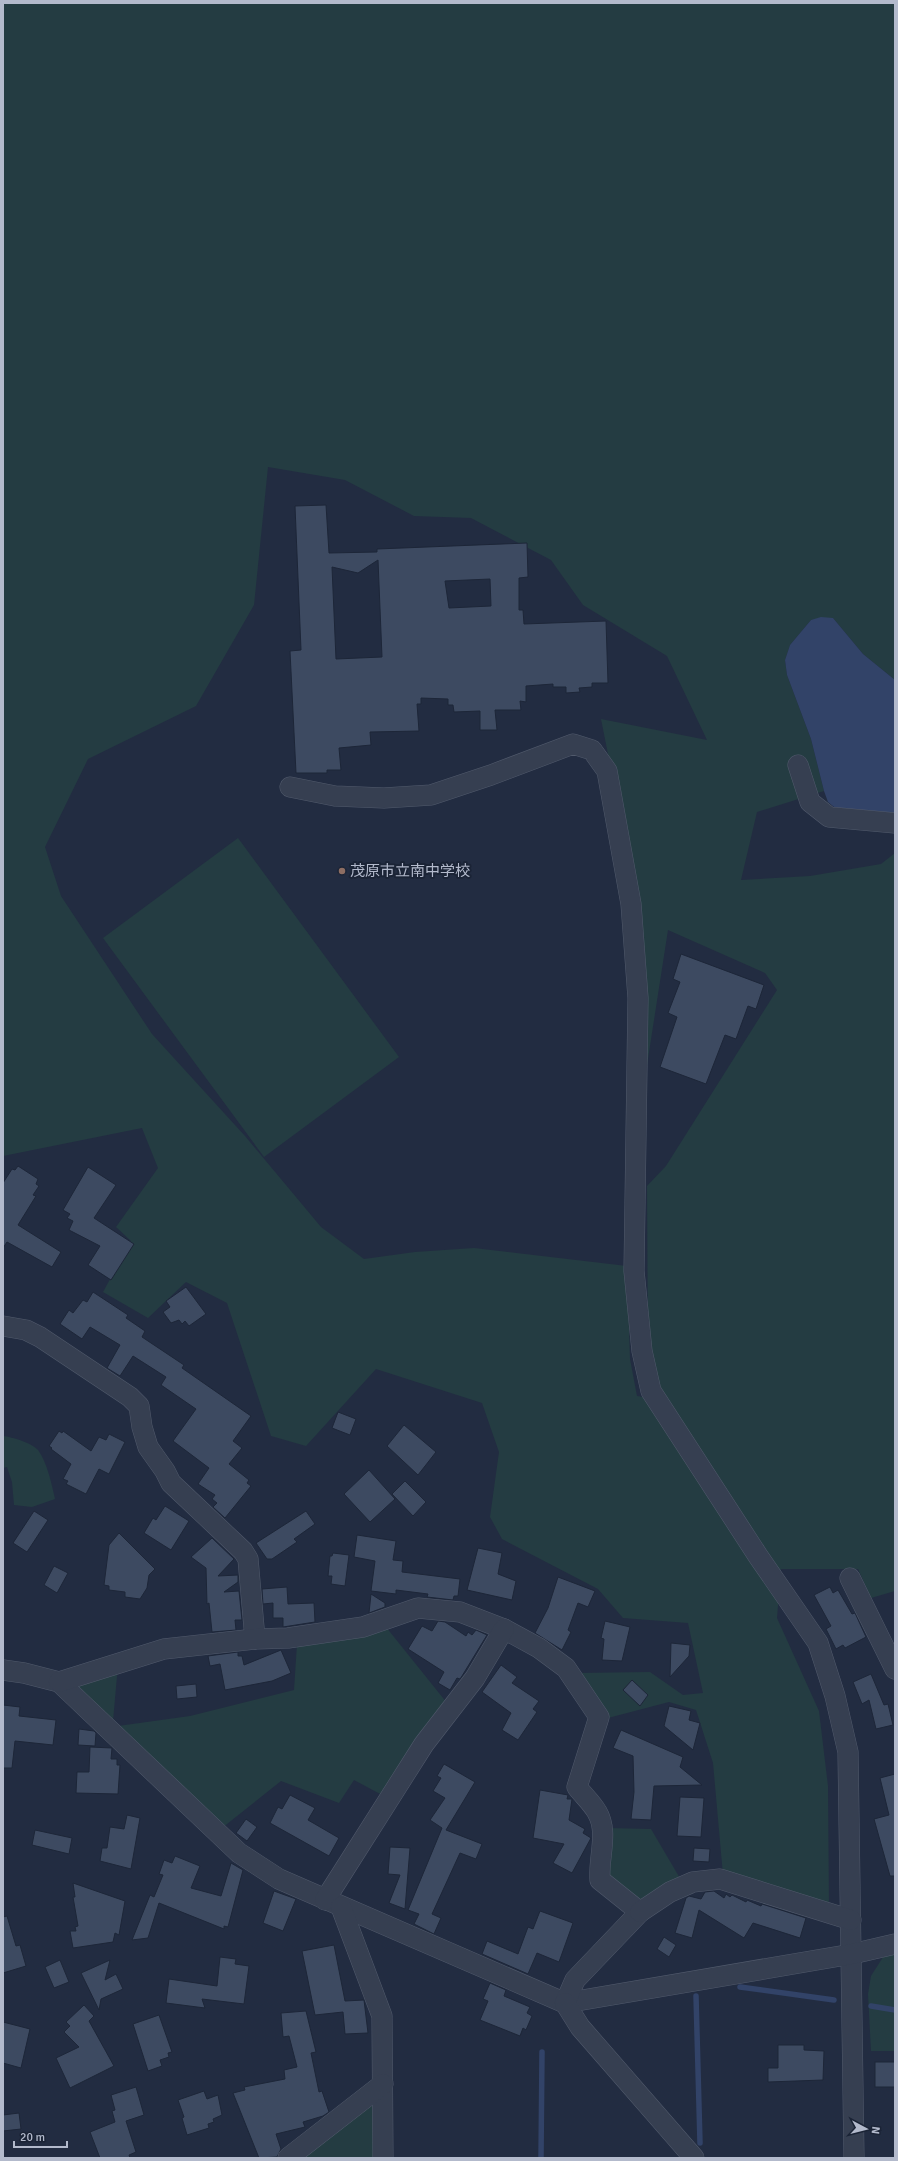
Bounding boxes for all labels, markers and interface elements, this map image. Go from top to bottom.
place label: 茂原市立南中学校 [350,862,470,880]
marker: 茂原市立南中学校 [337,866,347,876]
north arrow [846,2109,886,2149]
scale bar [14,2123,67,2149]
text: N [869,2126,882,2135]
text: 20 m [20,2130,45,2145]

